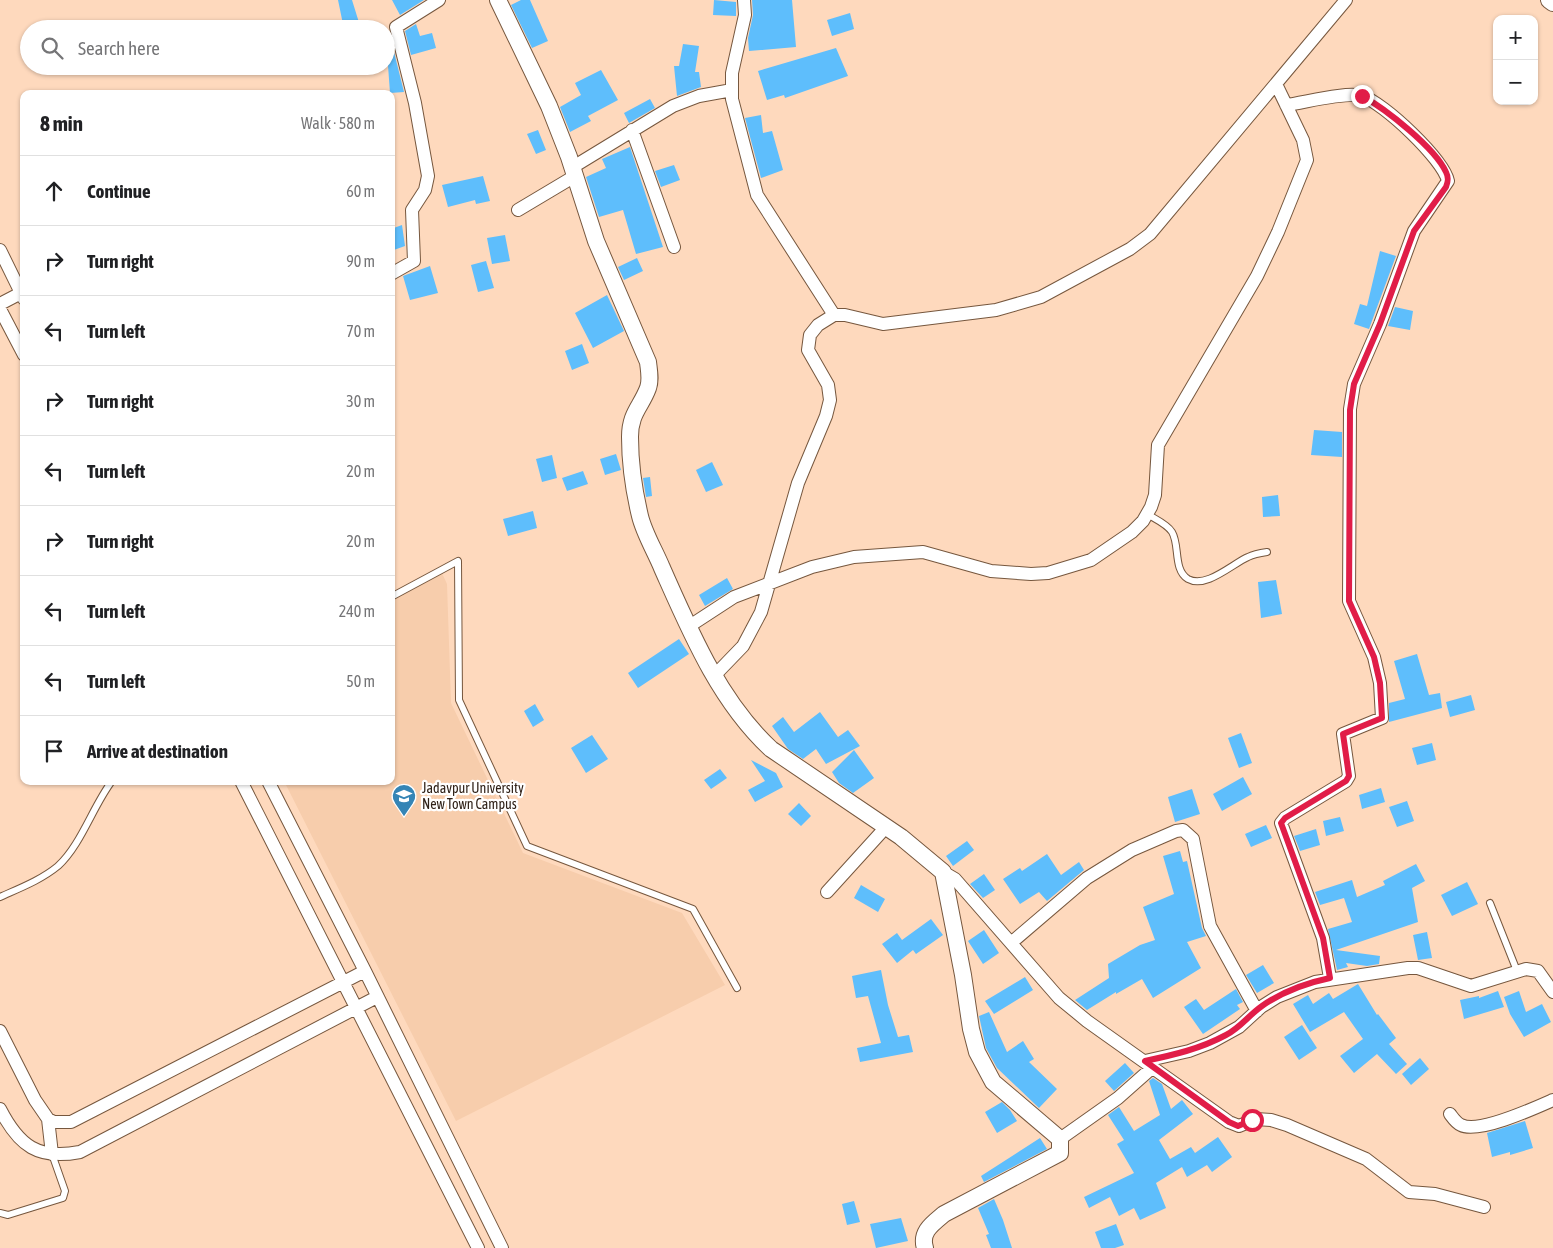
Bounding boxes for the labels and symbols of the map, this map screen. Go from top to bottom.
route end [1351,85,1374,108]
place label: Jadavpur University New Town Campus [422,780,524,812]
school or university icon: Jadavpur University New Town Campus [391,783,417,817]
route start [1241,1109,1264,1132]

